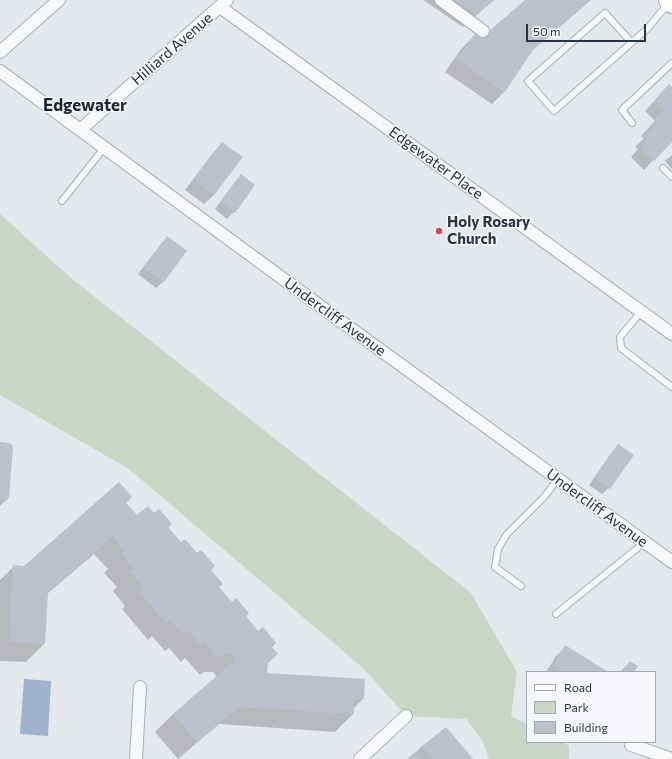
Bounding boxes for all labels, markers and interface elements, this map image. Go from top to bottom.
street label: Hilliard Avenue [128,9,216,89]
scale bar [528,16,648,42]
text: 50 m [533,24,561,38]
district label: Edgewater [43,95,127,115]
street label: Edgewater Place [385,123,487,203]
place label: Holy Rosary Church [447,213,530,248]
marker: Holy Rosary Church [434,226,444,236]
street label: Undercliff Avenue [281,274,389,360]
street label: Undercliff Avenue [543,465,651,551]
legend [526,671,656,743]
text: Road [564,680,592,694]
text: Park [564,700,589,714]
text: Building [564,720,608,734]

